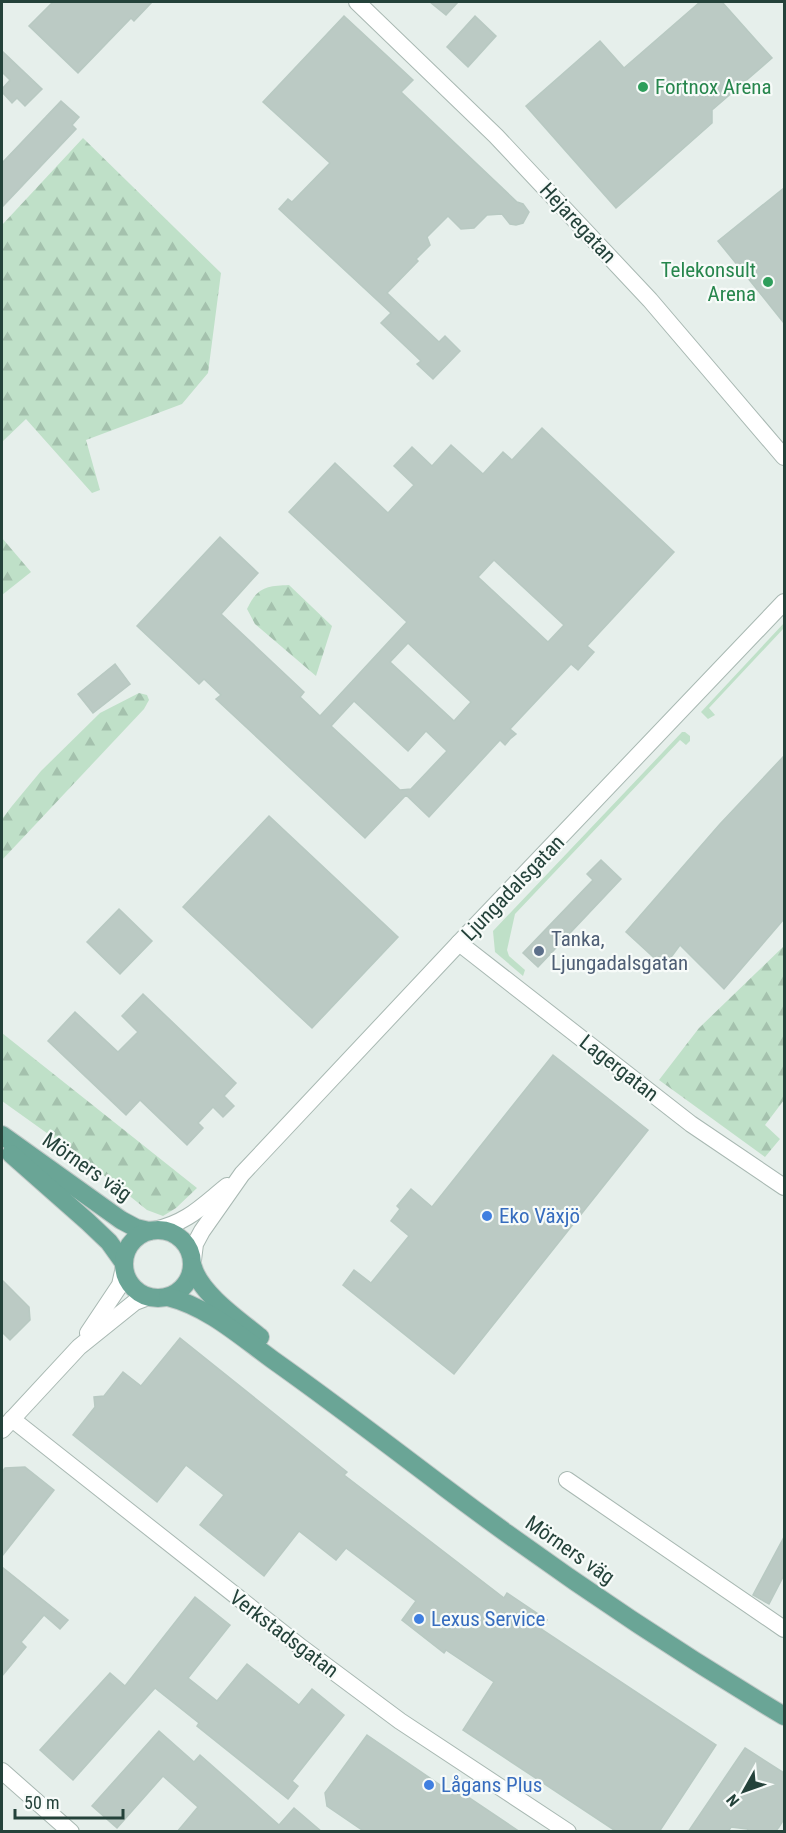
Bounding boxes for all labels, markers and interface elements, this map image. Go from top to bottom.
place label: Fortnox Arena [655,75,771,99]
marker: Fortnox Arena [636,80,650,94]
street label: Hejaregatan [535,178,621,268]
place label: Telekonsult Arena [661,258,756,306]
marker: Telekonsult Arena [761,275,775,289]
street label: Ljungadalsgatan [457,830,569,946]
place label: Tanka, Ljungadalsgatan [551,927,688,975]
marker: Tanka, Ljungadalsgatan [532,944,546,958]
street label: Lagergatan [575,1030,663,1106]
street label: Mörners väg [38,1128,136,1206]
place label: Eko Växjö [499,1204,580,1228]
marker: Eko Växjö [480,1209,494,1223]
street label: Mörners väg [521,1511,619,1589]
street label: Verkstadsgatan [225,1585,343,1683]
place label: Lexus Service [431,1607,545,1631]
marker: Lexus Service [412,1612,426,1626]
north arrow [714,1761,774,1821]
place label: Lågans Plus [441,1773,542,1797]
marker: Lågans Plus [422,1778,436,1792]
scale bar [15,1782,123,1820]
text: N [722,1790,743,1810]
text: 50 m [24,1792,59,1813]

